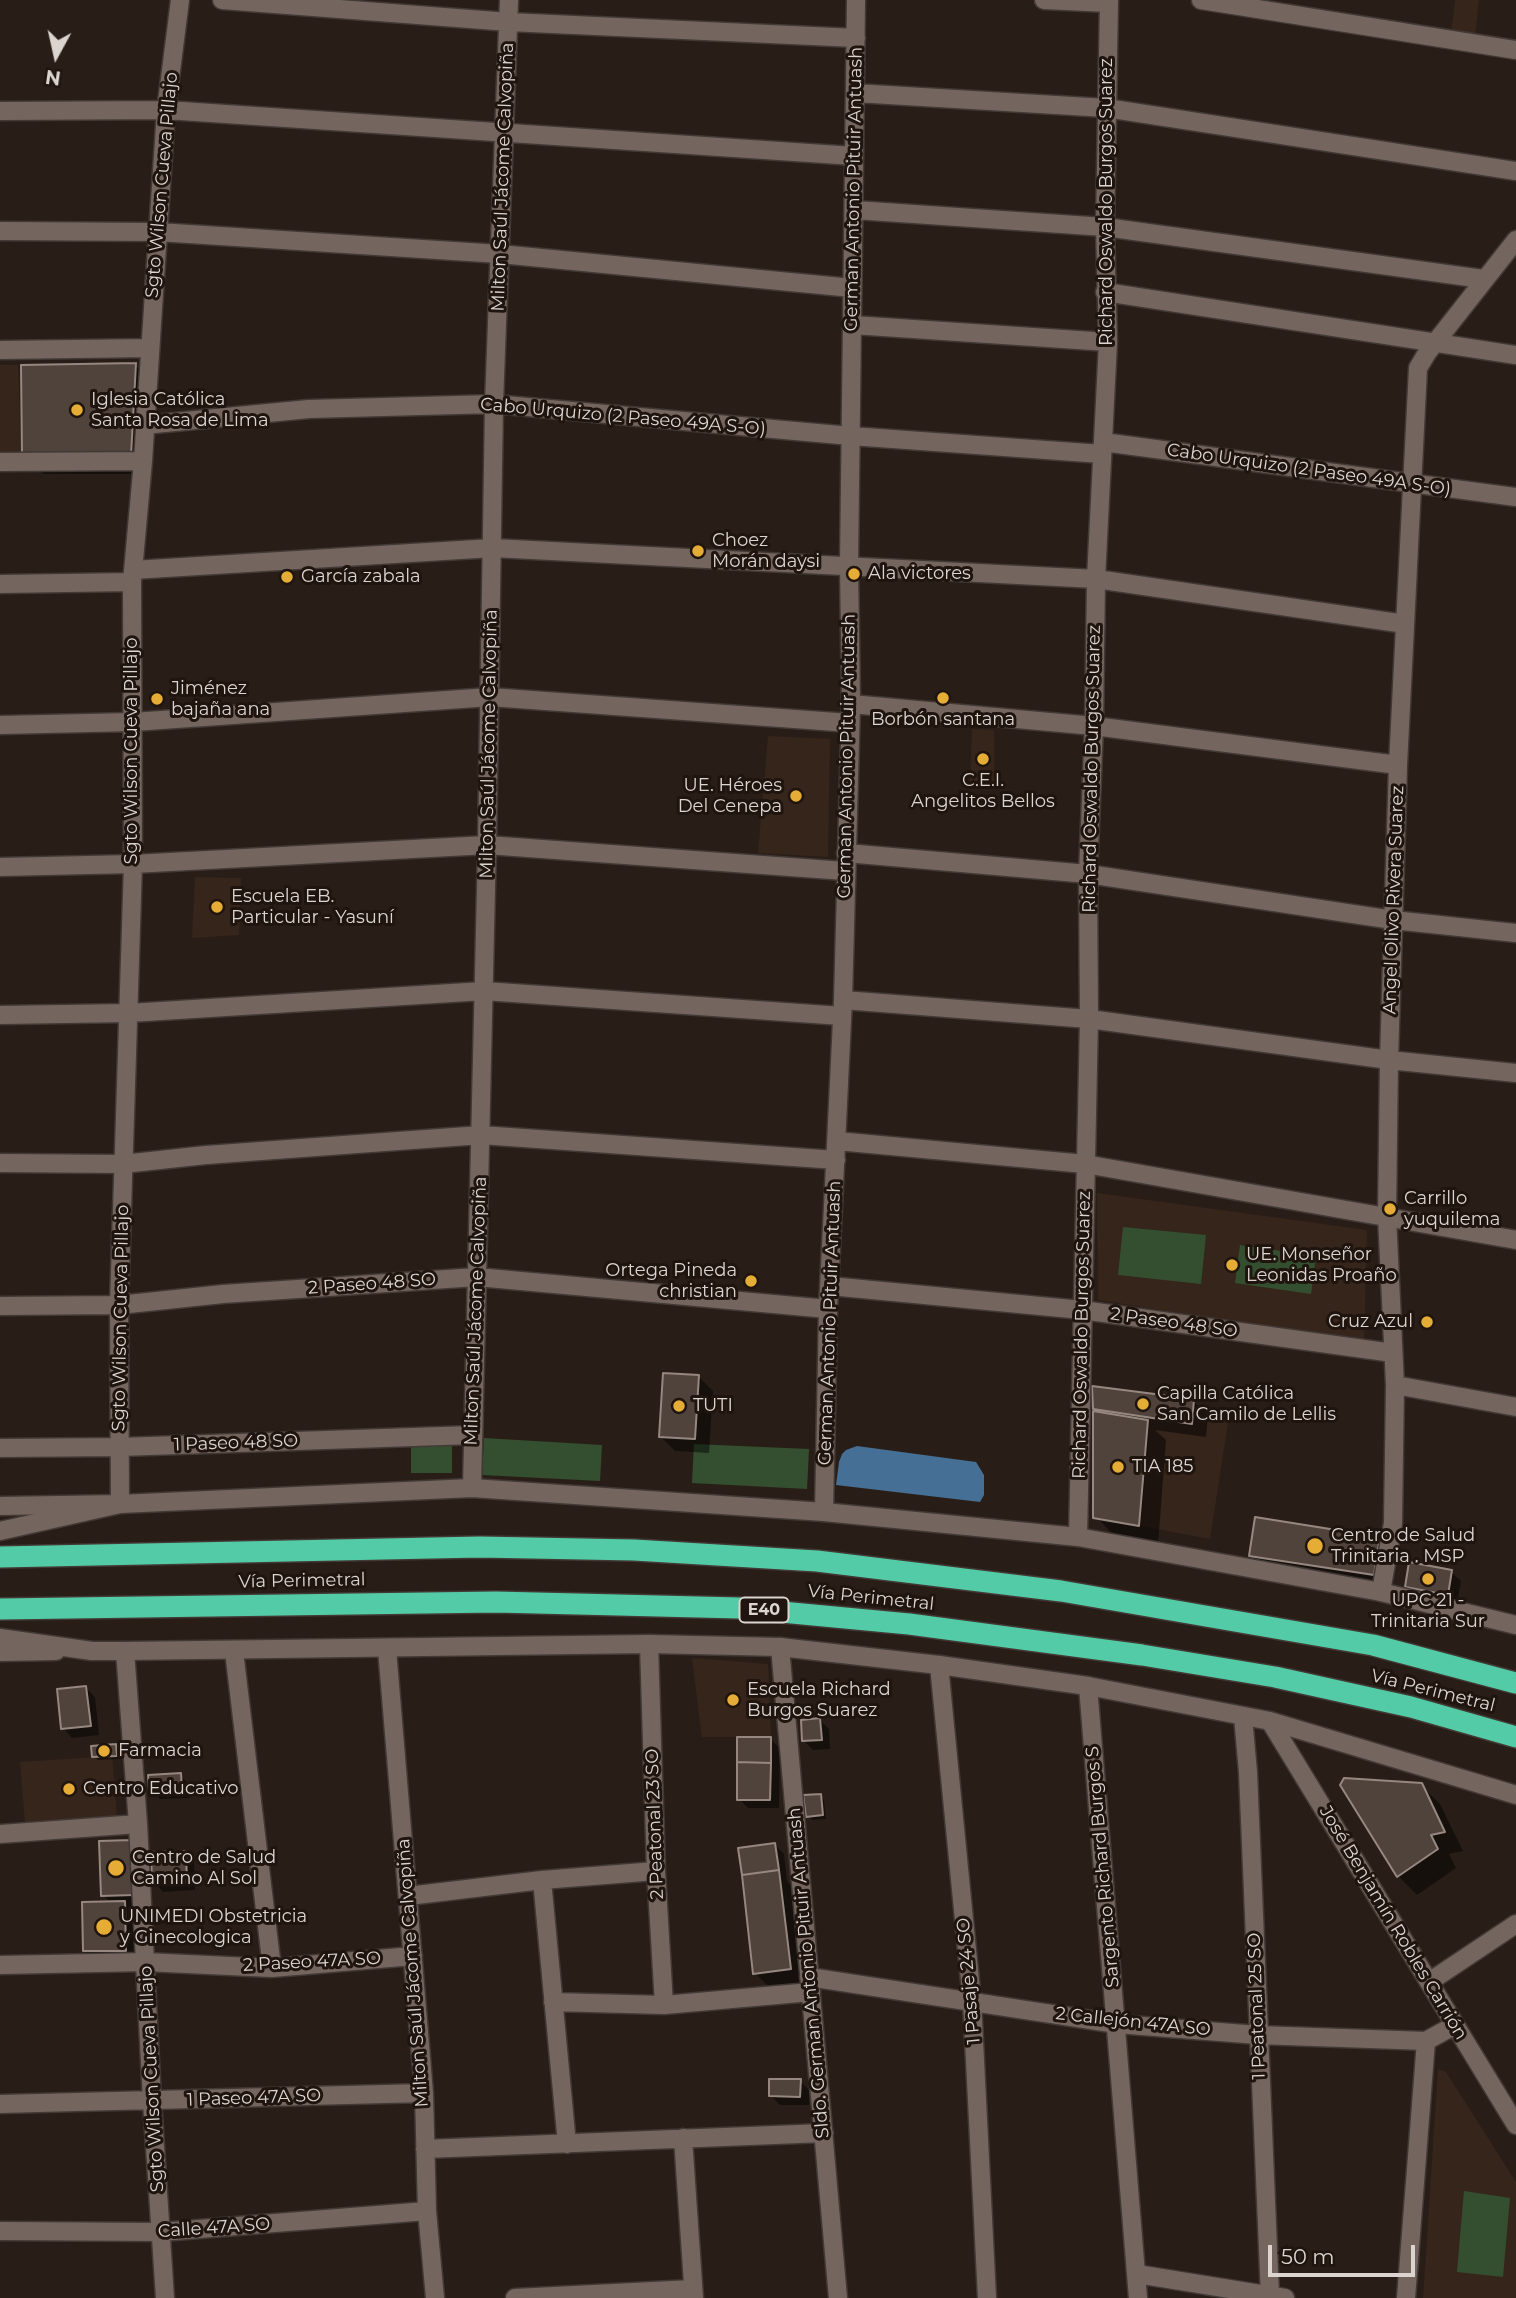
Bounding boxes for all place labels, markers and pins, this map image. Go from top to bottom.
place label: Iglesia Católica Santa Rosa de Lima [91,389,269,432]
marker: Iglesia Católica Santa Rosa de Lima [69,402,85,418]
place label: Choez Morán daysi [712,530,820,572]
marker: Choez Morán daysi [690,543,706,559]
place label: Ala victores [868,563,971,585]
place label: García zabala [301,566,421,588]
marker: Ala victores [846,566,862,582]
marker: García zabala [279,569,295,585]
place label: Jiménez bajaña ana [171,678,270,720]
marker: Borbón santana [935,690,951,706]
marker: Jiménez bajaña ana [149,691,165,707]
place label: Borbón santana [871,709,1015,731]
marker: C.E.I. Angelitos Bellos [975,751,991,767]
place label: C.E.I. Angelitos Bellos [911,770,1055,812]
place label: UE. Héroes Del Cenepa [678,775,782,818]
marker: UE. Héroes Del Cenepa [788,788,804,804]
place label: Escuela EB. Particular - Yasuní [231,886,394,928]
marker: Escuela EB. Particular - Yasuní [209,899,225,915]
place label: Carrillo yuquilema [1404,1188,1500,1230]
marker: Carrillo yuquilema [1382,1201,1398,1217]
place label: UE. Monseñor Leonidas Proaño [1246,1244,1397,1286]
marker: UE. Monseñor Leonidas Proaño [1224,1257,1240,1273]
place label: Ortega Pineda christian [605,1260,737,1302]
marker: Ortega Pineda christian [743,1273,759,1289]
place label: Cruz Azul [1328,1311,1413,1333]
marker: Cruz Azul [1419,1314,1435,1330]
place label: Capilla Católica San Camilo de Lellis [1157,1383,1336,1426]
place label: TUTI [693,1395,733,1417]
marker: Capilla Católica San Camilo de Lellis [1135,1396,1151,1412]
marker: TUTI [671,1398,687,1414]
place label: TIA 185 [1132,1456,1194,1478]
marker: TIA 185 [1110,1459,1126,1475]
place label: Centro de Salud Trinitaria . MSP [1331,1525,1475,1568]
marker: Centro de Salud Trinitaria . MSP [1305,1536,1325,1556]
marker: UPC 21 - Trinitaria Sur [1420,1571,1436,1587]
place label: UPC 21 - Trinitaria Sur [1371,1590,1485,1632]
place label: Escuela Richard Burgos Suarez [747,1679,891,1722]
marker: Escuela Richard Burgos Suarez [725,1692,741,1708]
place label: Farmacia [118,1740,202,1762]
marker: Farmacia [96,1743,112,1759]
place label: Centro Educativo [83,1778,239,1800]
marker: Centro Educativo [61,1781,77,1797]
place label: Centro de Salud Camino Al Sol [132,1847,276,1890]
marker: Centro de Salud Camino Al Sol [106,1858,126,1878]
place label: UNIMEDI Obstetricia y Ginecologica [120,1906,307,1948]
marker: UNIMEDI Obstetricia y Ginecologica [94,1917,114,1937]

